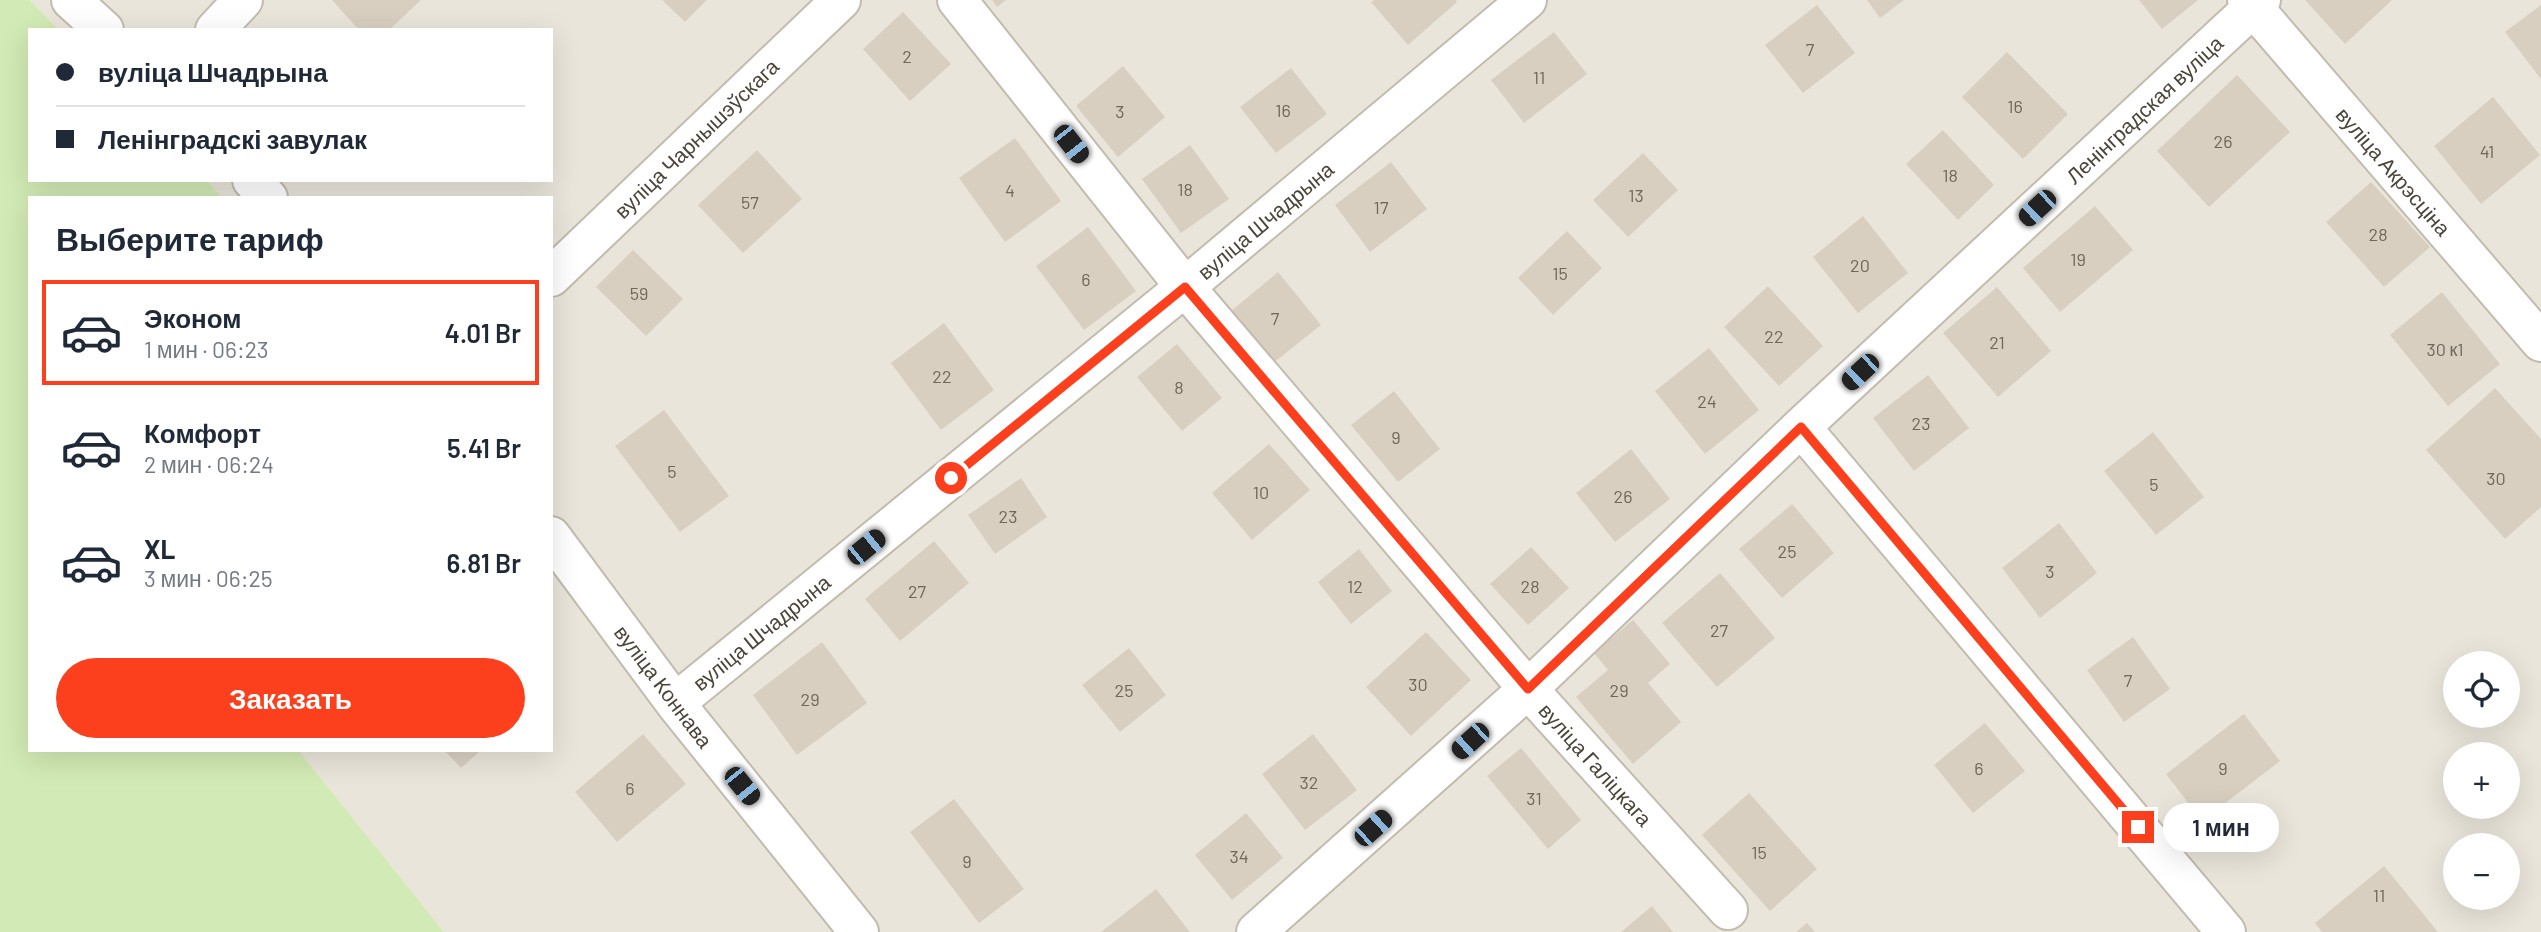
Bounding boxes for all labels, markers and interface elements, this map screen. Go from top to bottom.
street label: Ленінградская вуліца [2060,30,2228,188]
house number: 7 [1806,38,1815,60]
house number: 2 [902,45,912,67]
street label: вуліца Чарнышэўскага [609,53,783,223]
text: вуліца Шчадрына [98,56,328,87]
house number: 11 [1533,66,1545,88]
house number: 16 [2007,95,2023,117]
house number: 16 [1275,99,1291,121]
house number: 3 [1115,100,1125,122]
street label: вуліца Акрэсціна [2332,102,2457,240]
car [1050,121,1093,167]
text: Ленінградскі завулак [98,123,367,154]
house number: 26 [2214,130,2232,152]
house number: 41 [2480,140,2494,162]
street label: вуліца Шчадрына [1192,156,1338,284]
house number: 18 [1942,164,1958,186]
house number: 18 [1177,178,1193,200]
house number: 4 [1005,179,1015,201]
house number: 13 [1628,184,1644,206]
car [2015,186,2060,230]
house number: 57 [741,191,759,213]
house number: 17 [1374,196,1389,218]
text: Выберите тариф [56,219,324,257]
house number: 28 [2368,223,2388,245]
house number: 19 [2070,248,2086,270]
house number: 20 [1850,254,1870,276]
house number: 15 [1552,262,1568,284]
house number: 6 [1081,268,1091,290]
house number: 59 [630,282,648,304]
icon: car [60,301,123,364]
text: Эконом [144,302,242,333]
house number: 7 [1271,307,1280,329]
text: 4.01 Br [445,317,521,348]
house number: 22 [1764,325,1784,347]
house number: 21 [1989,331,2005,353]
text: 1 мин · 06:23 [144,335,269,363]
house number: 30 к1 [2426,338,2464,360]
car [1838,350,1883,394]
house number: 22 [932,365,952,387]
house number: 8 [1174,376,1184,398]
house number: 24 [1697,390,1717,412]
house number: 23 [1912,412,1930,434]
icon: car [60,416,123,479]
text: Комфорт [144,417,261,448]
house number: 9 [1391,426,1401,448]
text: 5.41 Br [447,432,521,463]
text: 2 мин · 06:24 [144,450,274,478]
house number: 5 [667,460,677,482]
route start [935,462,967,494]
house number: 30 [2486,467,2506,489]
house number: 5 [2149,473,2159,495]
house number: 10 [1253,481,1269,503]
house number: 26 [1614,485,1632,507]
house number: 23 [999,505,1017,527]
car [844,526,889,568]
icon: car [60,531,123,594]
text: XL [144,533,175,564]
house number: 25 [1778,540,1796,562]
text: 6.81 Br [446,547,521,578]
house number: 3 [2045,560,2055,582]
text: 3 мин · 06:25 [144,564,273,592]
street label: вуліца Шчадрына [687,569,835,695]
house number: 12 [1347,575,1363,597]
house number: 28 [1520,575,1540,597]
house number: 27 [908,580,927,602]
house number: 27 [1710,619,1729,641]
street label: вуліца Коннава [610,620,718,752]
map controls [2443,651,2520,910]
button: locate [2443,651,2520,728]
button: Заказать [56,658,525,738]
house number: 7 [2124,669,2133,691]
house number: 30 [1408,673,1428,695]
house number: 25 [1115,679,1133,701]
house number: 29 [1609,679,1629,701]
house number: 29 [800,688,820,710]
street label: вуліца Галіцкага [1534,697,1658,831]
car [1448,719,1493,763]
button: + [2443,742,2520,819]
house number: 6 [1974,757,1984,779]
house number: 9 [2218,757,2228,779]
car [721,763,764,809]
house number: 32 [1300,771,1318,793]
house number: 6 [625,777,635,799]
house number: 31 [1526,787,1542,809]
callout: 1 мин [2162,802,2278,852]
car [1351,806,1396,850]
route end [2122,811,2154,843]
text: 1 мин [2192,813,2250,841]
button: − [2443,833,2520,910]
house number: 15 [1751,841,1767,863]
house number: 34 [1229,845,1249,867]
house number: 9 [962,850,972,872]
house number: 11 [2373,884,2385,906]

